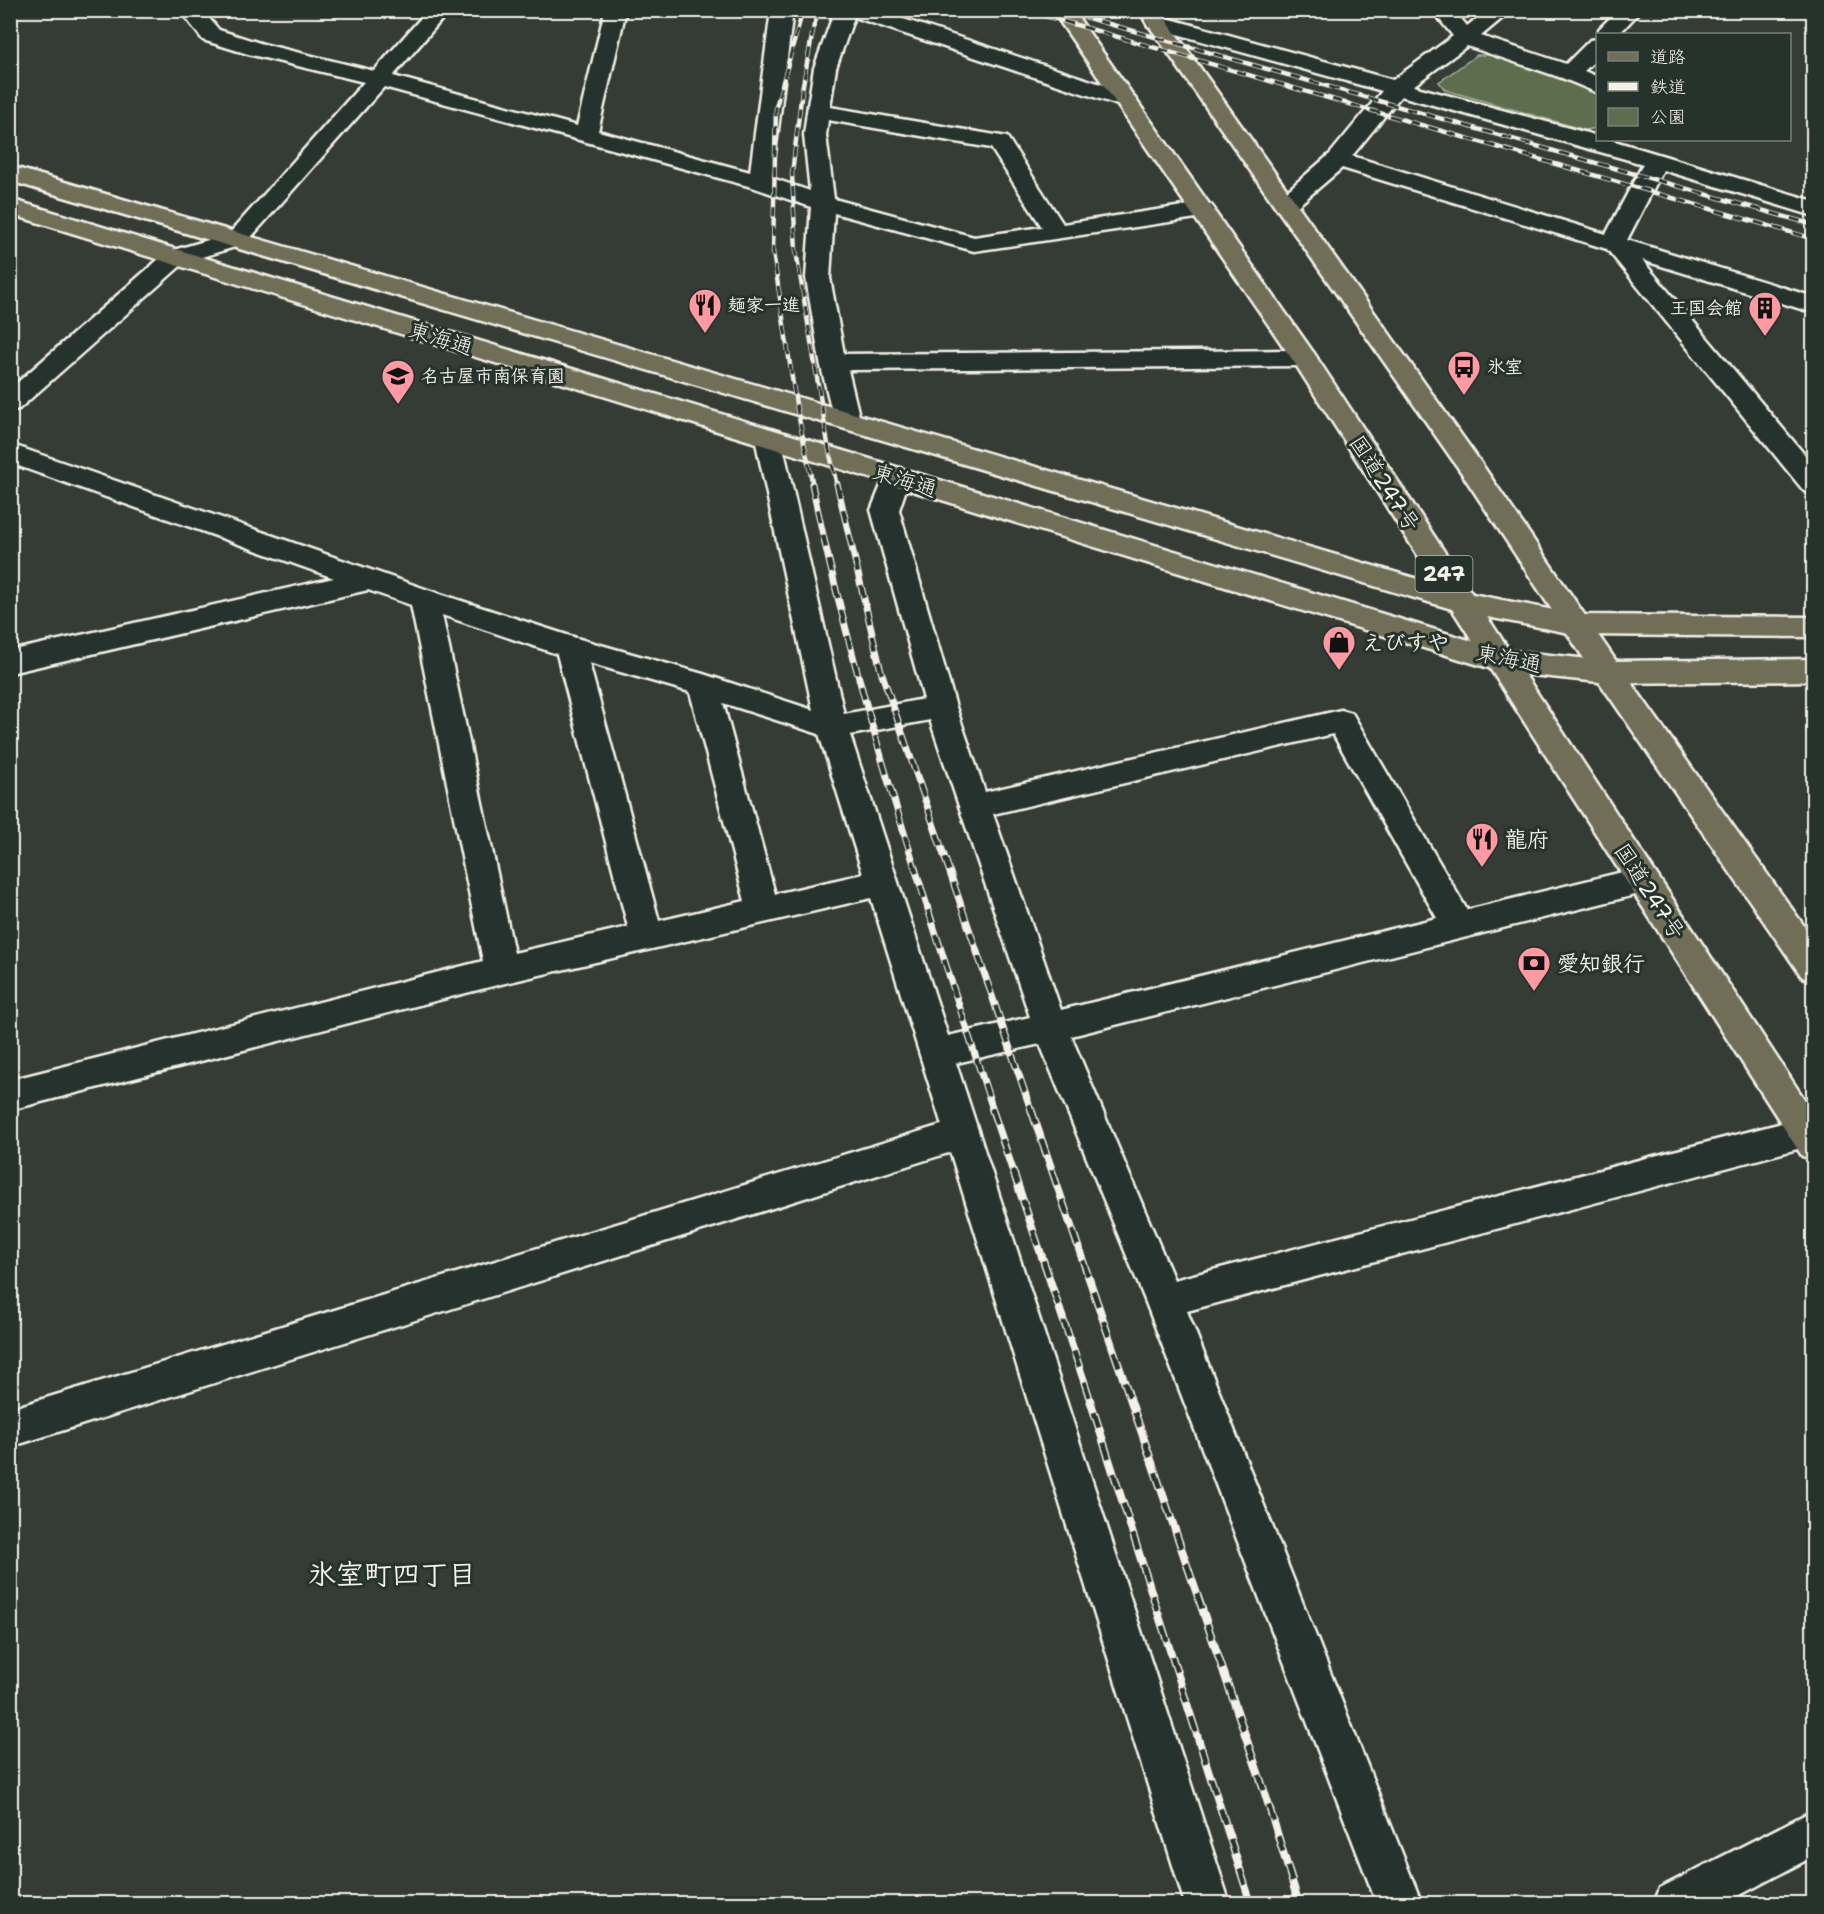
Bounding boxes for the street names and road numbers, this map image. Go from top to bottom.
street label: 東海通 [405,315,477,362]
street label: 国道247号 [1343,430,1427,537]
street label: 東海通 [869,457,941,504]
road number: 247 [1416,556,1472,592]
street label: 東海通 [1474,638,1544,679]
street label: 国道247号 [1608,838,1692,945]

